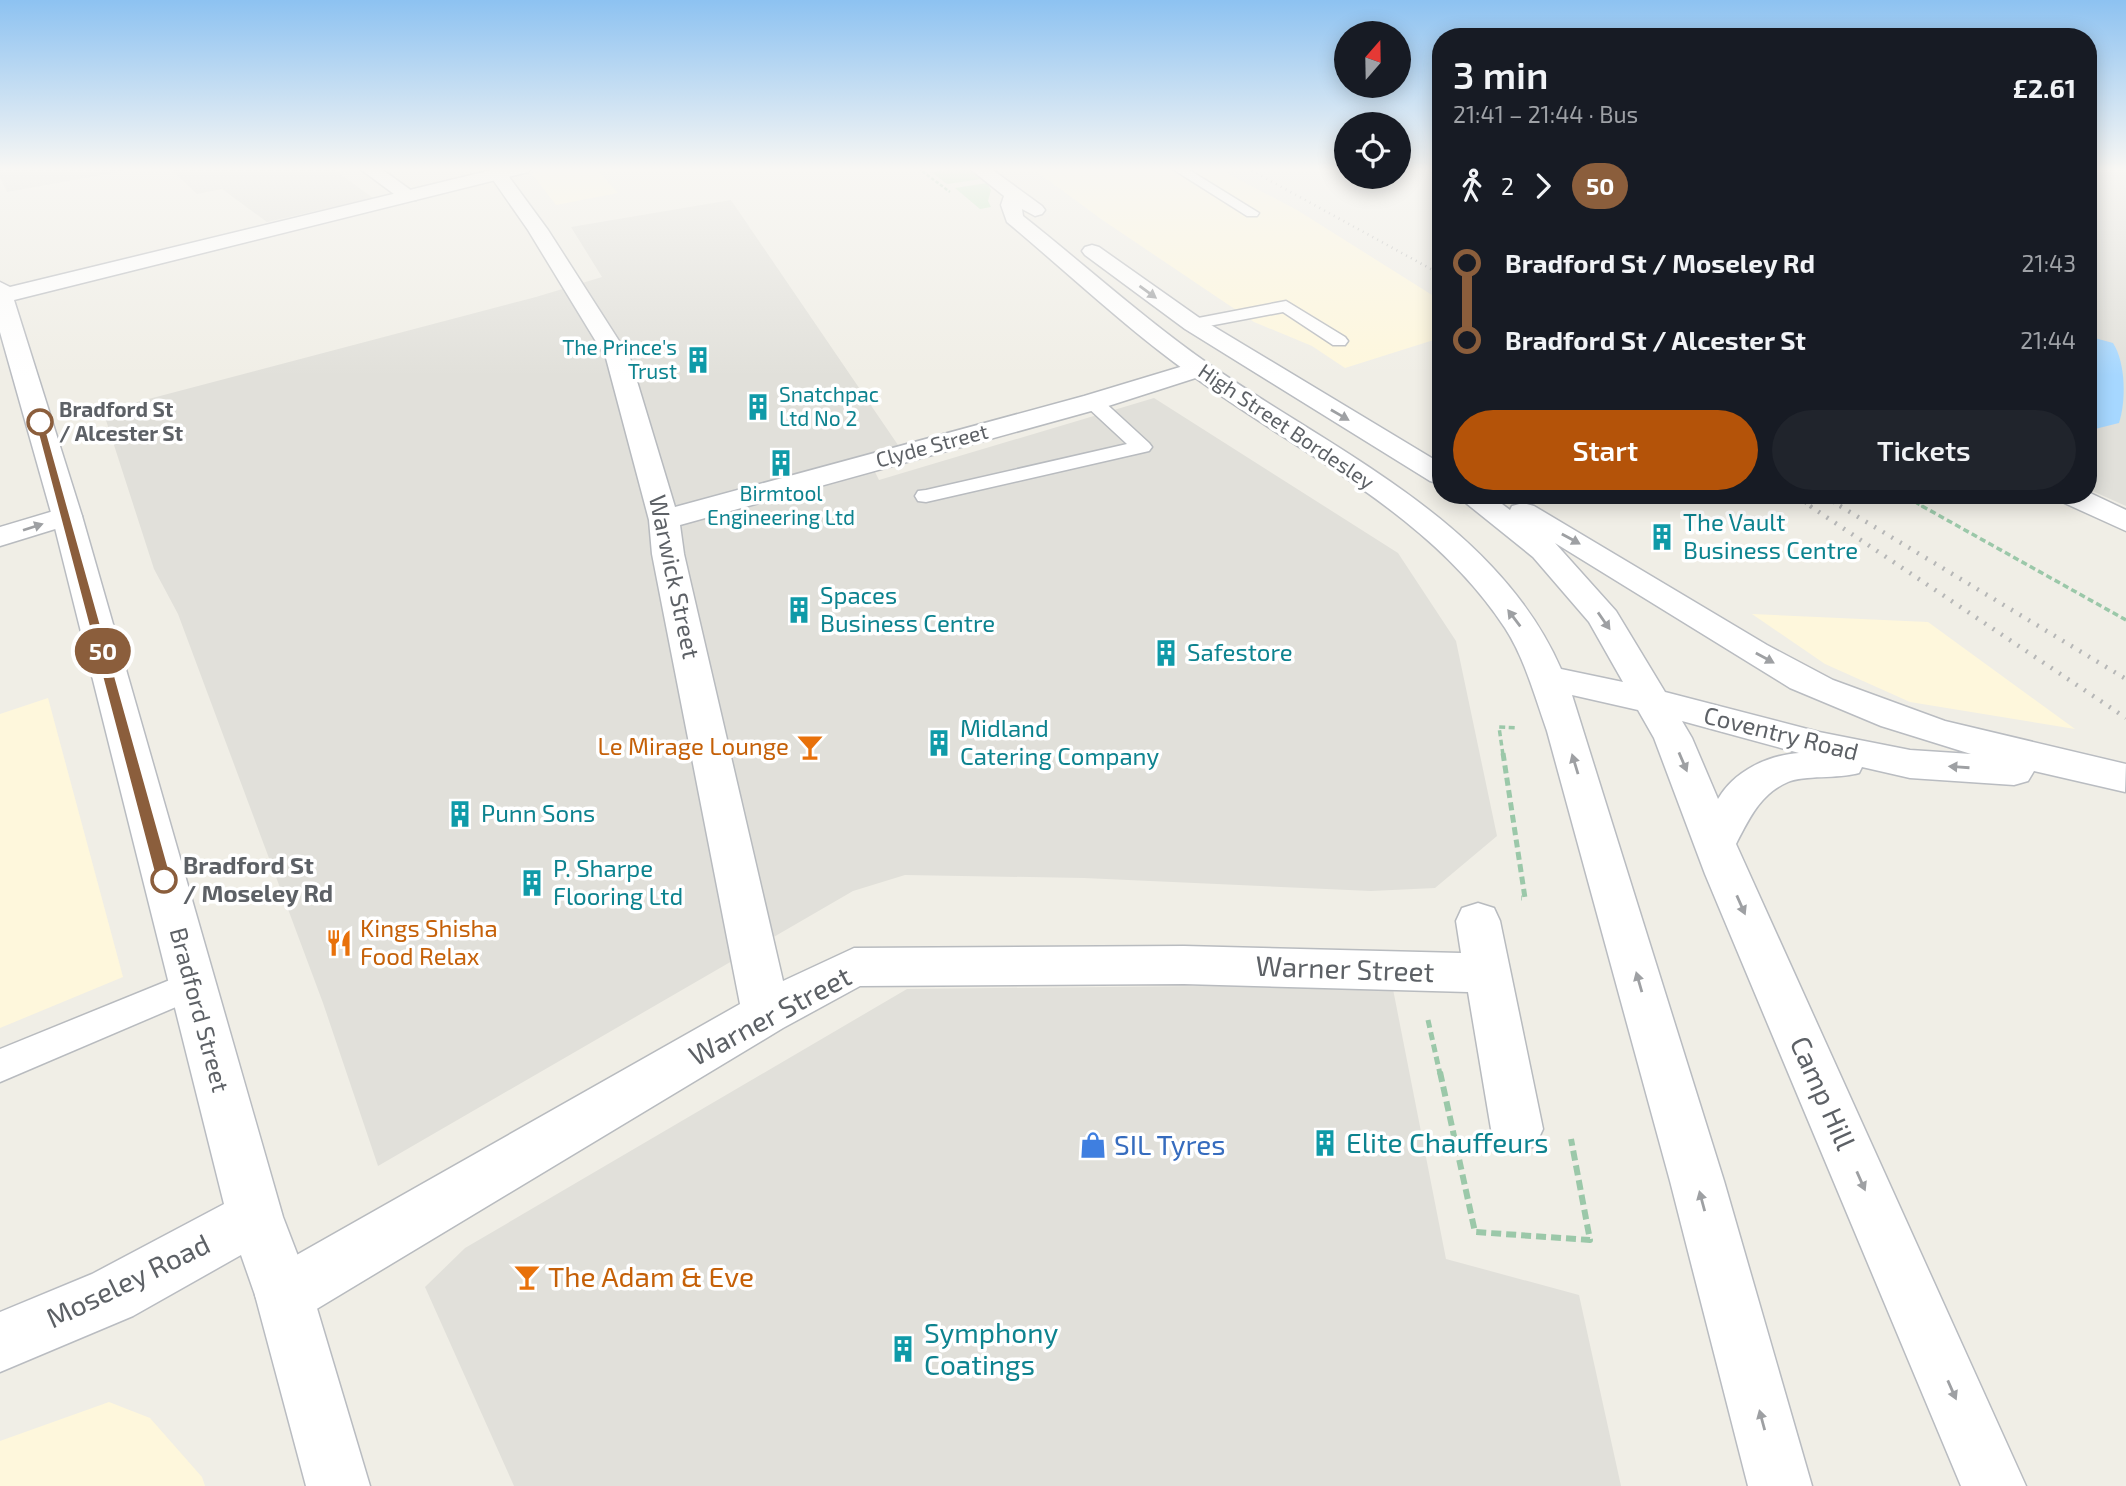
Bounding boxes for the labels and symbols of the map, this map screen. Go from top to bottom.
north arrow [1334,21,1410,98]
one-way arrow [1139,285,1158,299]
place label: The Prince's Trust [562,334,677,383]
building icon: The Prince's Trust [683,345,713,375]
street label: High Street Bordesley [1194,358,1379,494]
place label: Snatchpac Ltd No 2 [779,381,879,430]
building icon: Snatchpac Ltd No 2 [743,392,773,422]
place label: Bradford St / Alcester St [59,396,184,445]
marker: Bradford St / Alcester St [27,409,53,435]
one-way arrow [1330,409,1349,421]
street label: Clyde Street [873,418,990,472]
building icon: Birmtool Engineering Ltd [766,448,796,478]
place label: Birmtool Engineering Ltd [707,480,855,529]
street label: Warwick Street [644,492,707,661]
place label: The Vault Business Centre [1683,507,1858,564]
one-way arrow [23,521,44,532]
building icon: The Vault Business Centre [1647,522,1677,552]
one-way arrow [1562,533,1581,545]
place label: Spaces Business Centre [820,580,995,637]
building icon: Spaces Business Centre [784,595,814,625]
one-way arrow [1508,609,1522,627]
one-way arrow [1597,612,1611,630]
line badge: 50 [72,628,134,674]
place label: Safestore [1187,637,1293,666]
building icon: Safestore [1151,638,1181,668]
one-way arrow [1756,652,1775,664]
street label: Coventry Road [1701,699,1862,766]
place label: Midland Catering Company [960,713,1160,770]
building icon: Midland Catering Company [924,728,954,758]
place label: Le Mirage Lounge [597,731,789,760]
bar icon: Le Mirage Lounge [795,732,825,762]
one-way arrow [1677,752,1689,772]
one-way arrow [1569,753,1579,774]
one-way arrow [1947,762,1969,773]
place label: Punn Sons [481,798,595,827]
building icon: Punn Sons [445,799,475,829]
place label: Bradford St / Moseley Rd [183,850,333,907]
place label: P. Sharpe Flooring Ltd [553,853,683,910]
marker: Bradford St / Moseley Rd [151,867,177,893]
building icon: P. Sharpe Flooring Ltd [517,868,547,898]
one-way arrow [1735,895,1747,915]
place label: Kings Shisha Food Relax [360,913,498,970]
street label: Bradford Street [165,924,236,1095]
restaurant icon: Kings Shisha Food Relax [324,928,354,958]
street label: Warner Street [1255,948,1435,988]
street label: Warner Street [683,958,856,1072]
one-way arrow [1634,971,1644,992]
street label: Camp Hill [1784,1031,1864,1155]
place label: Elite Chauffeurs [1346,1125,1549,1159]
place label: SIL Tyres [1114,1127,1226,1161]
building icon: Elite Chauffeurs [1310,1128,1340,1158]
shop icon: SIL Tyres [1078,1130,1108,1160]
one-way arrow [1855,1171,1867,1191]
one-way arrow [1696,1190,1707,1212]
street label: Moseley Road [40,1226,215,1334]
place label: The Adam & Eve [548,1259,754,1293]
bar icon: The Adam & Eve [512,1262,542,1292]
place label: Symphony Coatings [924,1315,1059,1381]
building icon: Symphony Coatings [888,1334,918,1364]
one-way arrow [1947,1379,1958,1400]
one-way arrow [1756,1409,1767,1431]

